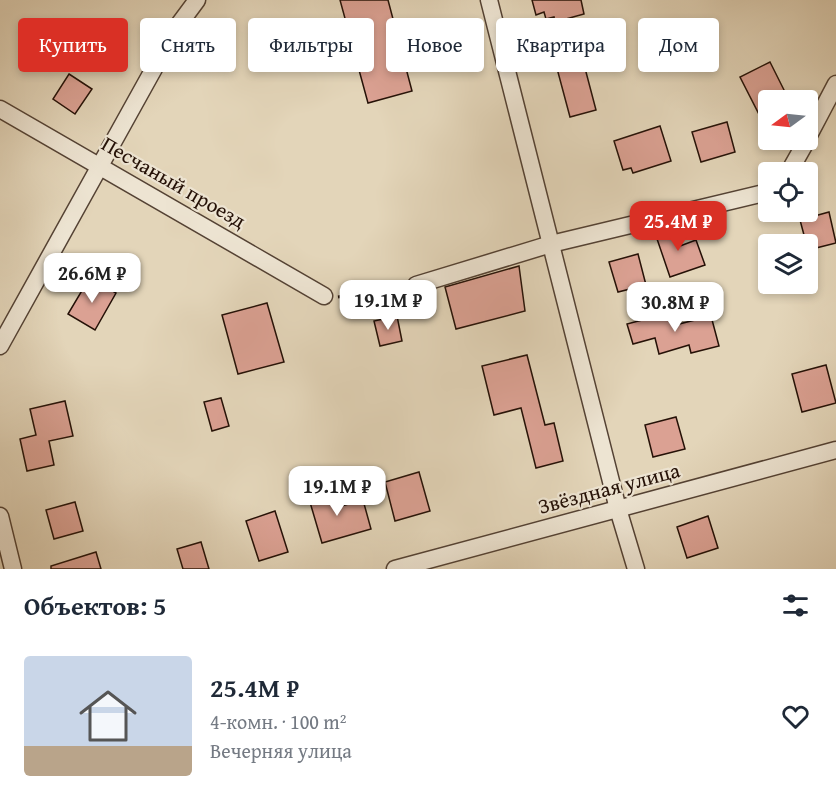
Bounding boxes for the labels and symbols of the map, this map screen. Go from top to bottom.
north arrow [758,90,818,150]
street label: Песчаный проезд [96,128,252,236]
pin: 25.4M ₽ [623,201,733,252]
pin: 26.6M ₽ [37,253,147,304]
pin: 19.1M ₽ [333,280,443,331]
pin: 30.8M ₽ [620,282,730,333]
street label: Звёздная улица [535,454,683,522]
pin: 19.1M ₽ [282,466,392,517]

